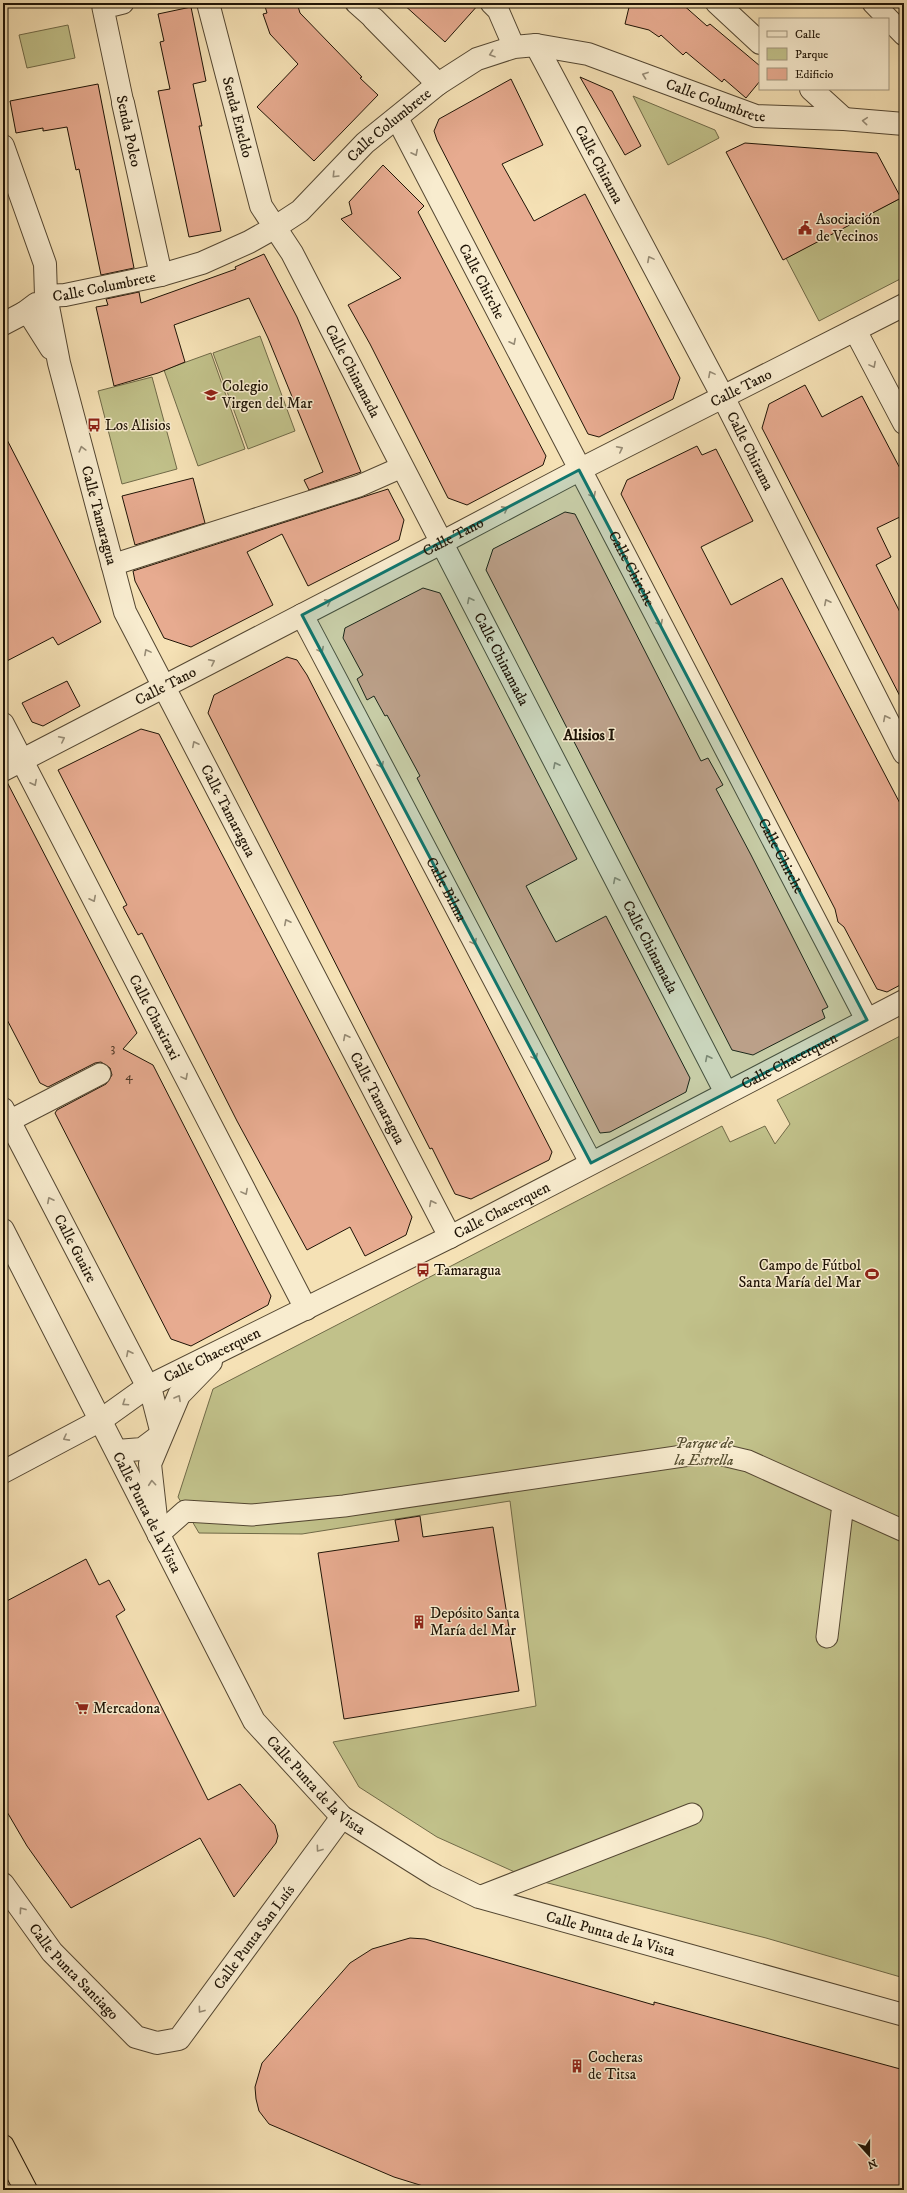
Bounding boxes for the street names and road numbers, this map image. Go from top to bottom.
street label: Senda Eneldo [218,75,257,160]
street label: Calle Columbrete [663,75,766,126]
street label: Calle Columbrete [343,84,435,166]
street label: Senda Poleo [112,94,145,169]
street label: Calle Chirama [570,122,628,207]
street label: Calle Chirche [454,240,509,322]
street label: Calle Columbrete [52,267,157,306]
street label: Calle Chinamada [321,322,385,422]
street label: Calle Tano [707,365,775,412]
street label: Calle Chirama [722,408,778,494]
street label: Calle Tamaragua [77,464,121,568]
street label: Calle Tano [420,513,487,561]
street label: Calle Chirche [604,528,659,610]
street label: Calle Chinamada [469,609,533,709]
street label: Calle Tano [132,663,199,710]
street label: Calle Tamaragua [196,761,260,861]
street label: Calle Chirche [754,815,809,897]
street label: Calle Bilma [421,854,471,925]
street label: Calle Chinamada [618,897,682,997]
street label: Calle Chaxiraxi [124,971,184,1063]
street label: Calle Chacerquen [738,1028,841,1094]
street label: Calle Tamaragua [345,1049,410,1148]
street label: Calle Chacerquen [451,1178,554,1243]
street label: Calle Guaire [49,1211,101,1286]
street label: Calle Chacerquen [160,1323,264,1387]
street label: Calle Punta de la Vista [108,1449,186,1577]
street label: Calle Punta de la Vista [262,1732,369,1840]
street label: Calle Punta San Luís [210,1881,299,1993]
street label: Calle Punta de la Vista [544,1907,678,1961]
street label: Calle Punta Santiago [25,1920,123,2024]

